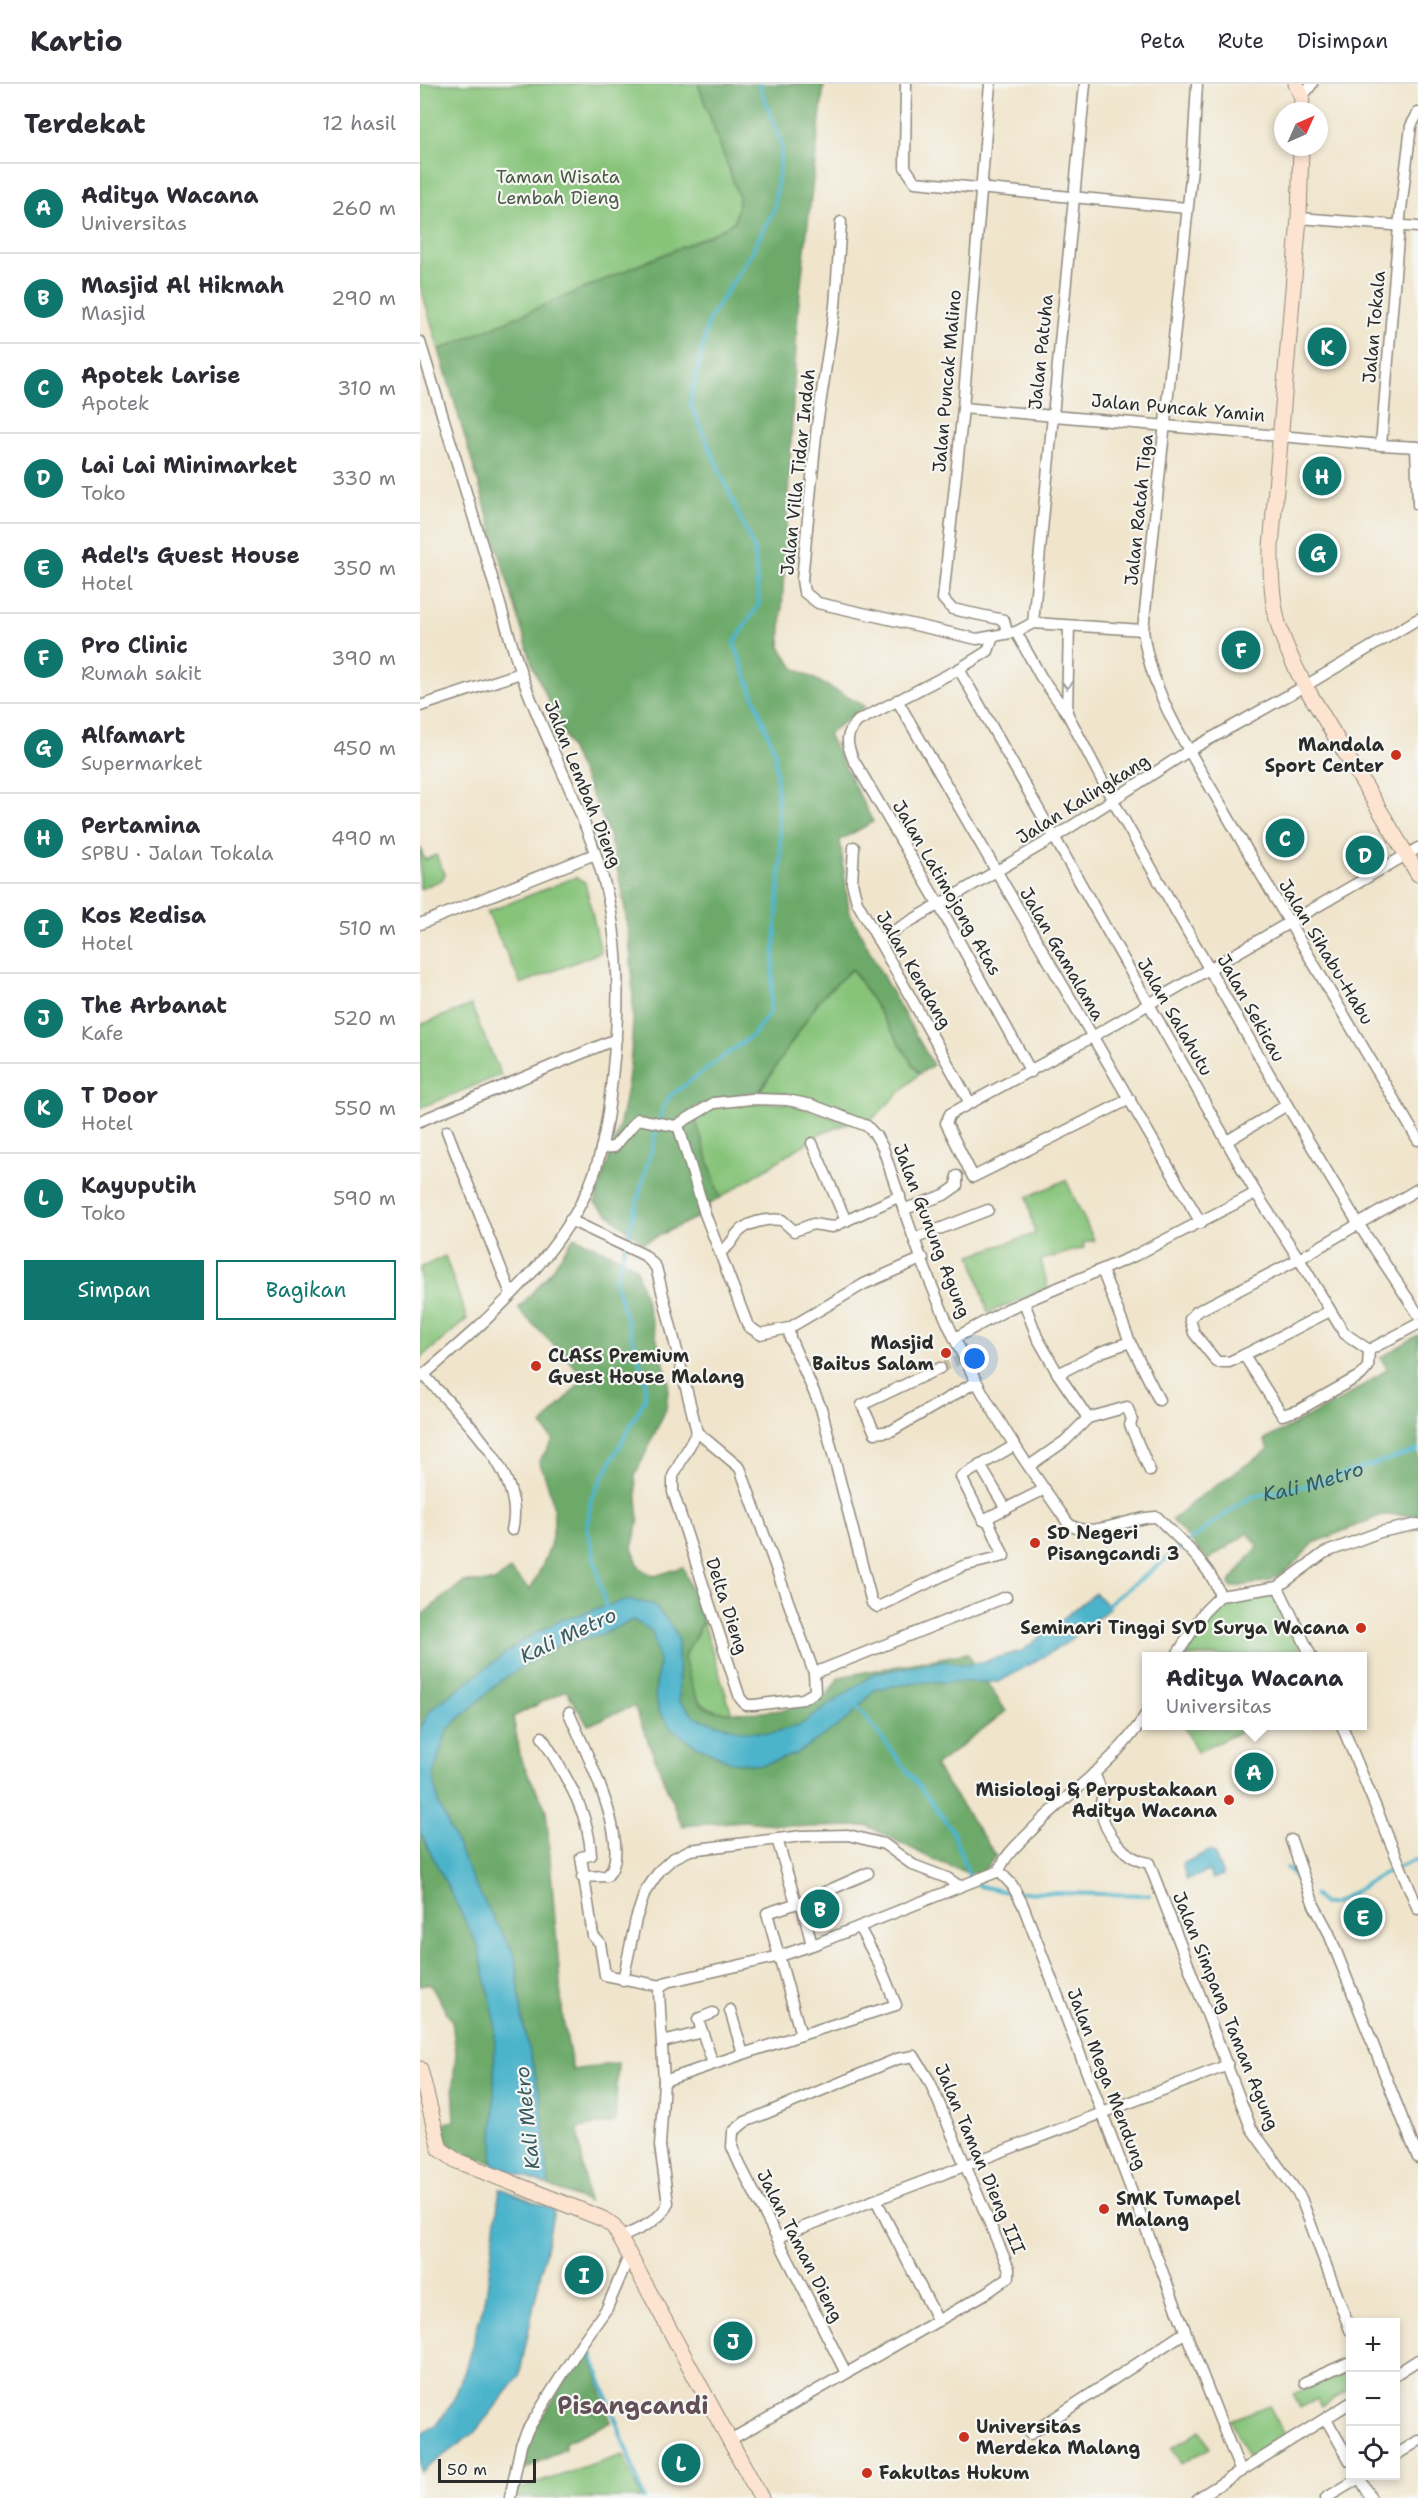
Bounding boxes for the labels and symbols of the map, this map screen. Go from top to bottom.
north arrow [1274,102,1328,156]
park label: Taman Wisata Lembah Dieng [496,165,620,210]
street label: Jalan Tokala [1357,270,1391,384]
street label: Jalan Puncak Malino [927,288,967,474]
street label: Jalan Patuha [1023,293,1059,411]
pin: K [1308,324,1346,370]
street label: Jalan Villa Tidar Indah [775,367,821,577]
street label: Jalan Puncak Yamin [1090,388,1266,428]
street label: Jalan Ratah Tiga [1119,433,1159,587]
pin: H [1302,454,1342,498]
pin: G [1298,530,1338,576]
pin: F [1222,628,1260,672]
one-way arrow [1061,680,1074,689]
street label: Jalan Lembah Dieng [538,697,628,871]
place label: Mandala Sport Center [1265,733,1385,778]
street label: Jalan Kalingkang [1012,748,1154,850]
marker: Mandala Sport Center [1389,748,1403,762]
street label: Jalan Latimojong Atas [887,796,1007,980]
pin: C [1266,816,1304,861]
pin: D [1346,832,1384,878]
street label: Jalan Sihabu-Habu [1273,875,1379,1029]
street label: Jalan Gamalama [1014,883,1110,1025]
street label: Jalan Kendang [871,907,957,1033]
street label: Jalan Sekicau [1211,950,1291,1066]
street label: Jalan Salahutu [1132,954,1218,1080]
street label: Jalan Gunung Agung [888,1140,976,1322]
place label: Masjid Baitus Salam [812,1331,935,1376]
place label: CLASS Premium Guest House Malang [548,1344,744,1389]
your location [960,1344,989,1373]
marker: Masjid Baitus Salam [939,1346,953,1360]
marker: CLASS Premium Guest House Malang [529,1359,543,1373]
water label: Kali Metro [1260,1455,1367,1507]
place label: SD Negeri Pisangcandi 3 [1047,1521,1179,1566]
marker: SD Negeri Pisangcandi 3 [1028,1536,1042,1550]
street label: Delta Dieng [700,1555,754,1657]
water label: Kali Metro [516,1601,620,1669]
place label: Seminari Tinggi SVD Surya Wacana [1020,1616,1350,1640]
marker: Seminari Tinggi SVD Surya Wacana [1354,1621,1368,1635]
pin: A [1234,1750,1274,1794]
place label: Misiologi & Perpustakaan Aditya Wacana [976,1778,1218,1823]
marker: Misiologi & Perpustakaan Aditya Wacana [1222,1793,1236,1807]
pin: B [800,1886,840,1932]
street label: Jalan Simpang Taman Agung [1167,1888,1285,2134]
pin: E [1344,1894,1382,1940]
street label: Jalan Mega Mendung [1061,1985,1153,2173]
street label: Jalan Taman Dieng III [929,2060,1031,2258]
water label: Kali Metro [509,2065,545,2171]
street label: Jalan Taman Dieng [751,2166,849,2326]
place label: SMK Tumapel Malang [1116,2187,1241,2232]
marker: SMK Tumapel Malang [1097,2202,1111,2216]
pin: I [564,2252,604,2298]
pin: J [714,2318,752,2364]
district label: Pisangcandi [557,2390,709,2422]
place label: Universitas Merdeka Malang [976,2415,1140,2460]
marker: Universitas Merdeka Malang [957,2430,971,2444]
pin: L [662,2440,700,2486]
scale bar [438,2456,536,2484]
place label: Fakultas Hukum [879,2461,1030,2485]
marker: Fakultas Hukum [860,2466,874,2480]

